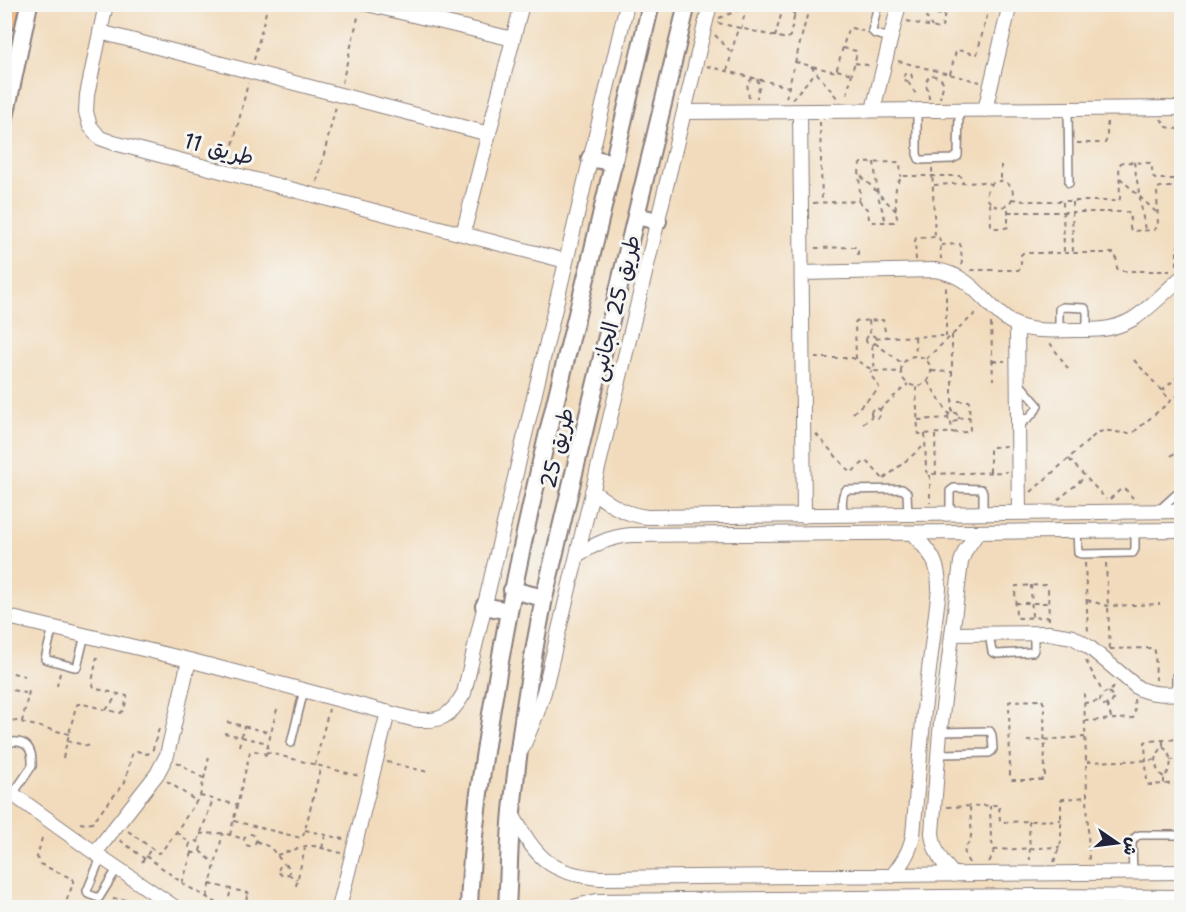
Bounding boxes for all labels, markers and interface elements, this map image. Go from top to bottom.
street label: طريق 11 [181,126,257,172]
street label: طريق 25 الجانبى [583,232,647,384]
street label: طريق 25 [533,405,581,491]
north arrow [1087,813,1147,873]
text: ش [1119,835,1143,858]

